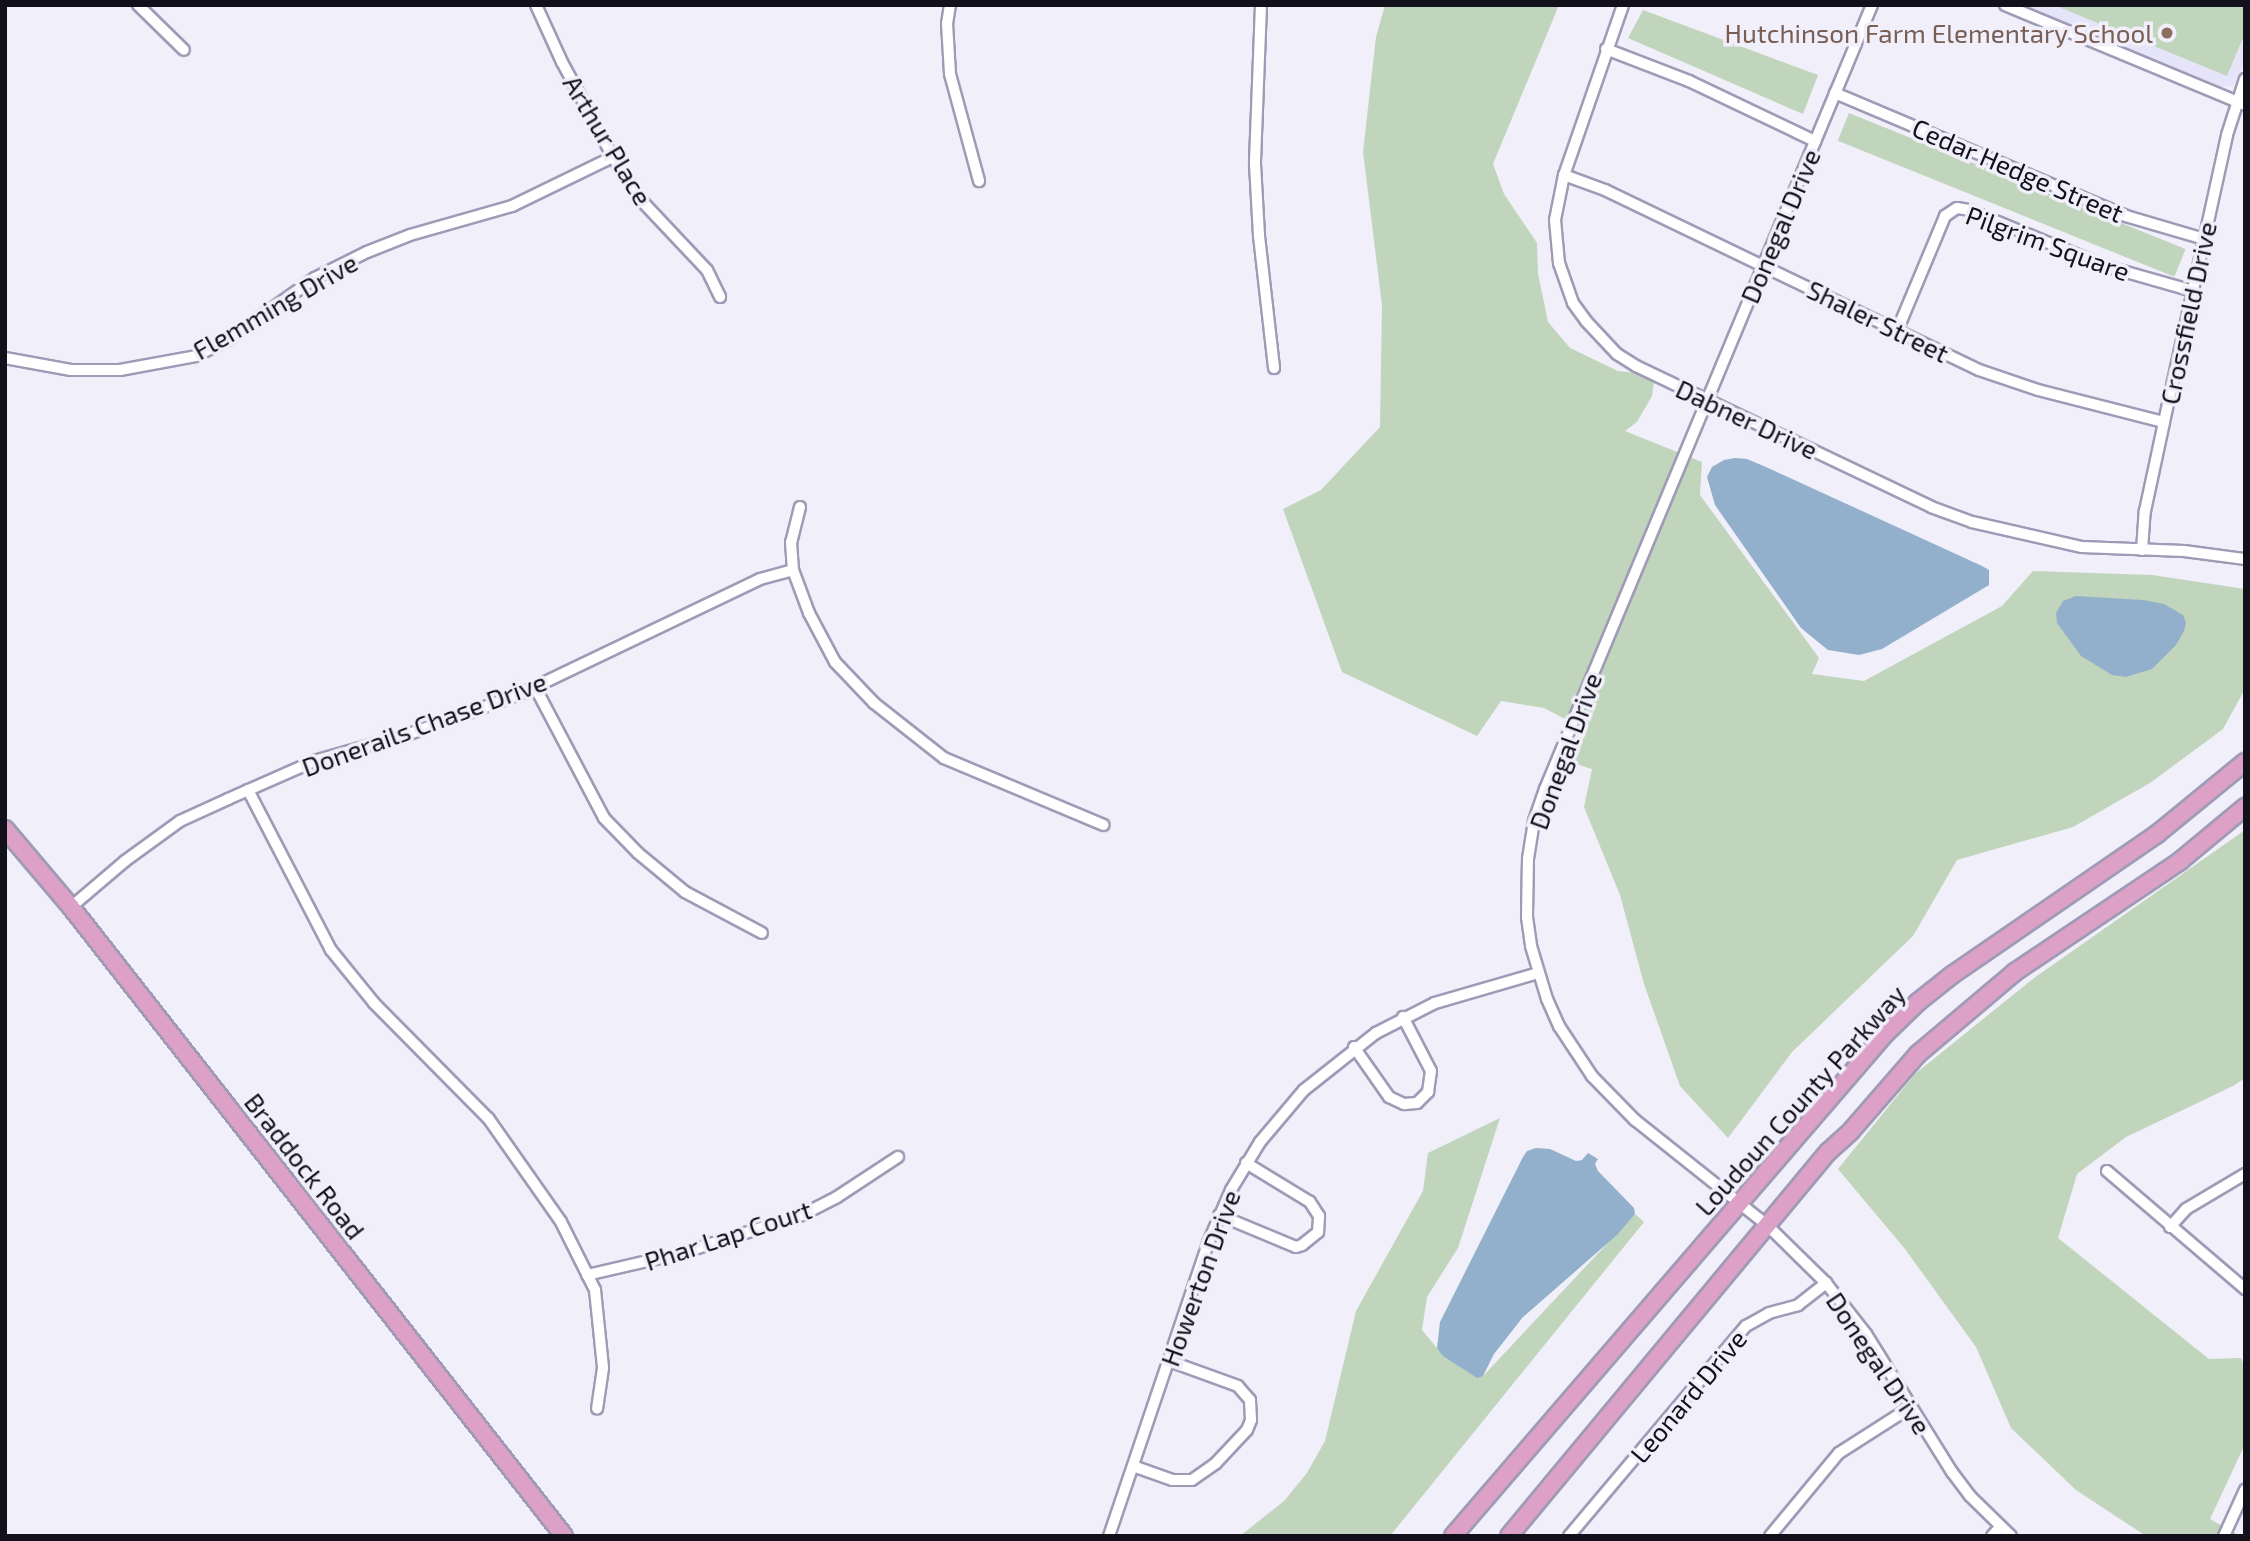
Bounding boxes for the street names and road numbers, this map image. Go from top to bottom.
street label: Arthur Place [557,69,659,211]
street label: Cedar Hedge Street [1908,111,2128,229]
street label: Donegal Drive [1733,144,1827,308]
street label: Pilgrim Square [1962,199,2134,287]
street label: Crossfield Drive [2153,219,2223,407]
street label: Flemming Drive [187,246,363,366]
street label: Shaler Street [1802,273,1954,369]
street label: Dabner Drive [1671,372,1823,466]
street label: Donerails Chase Drive [298,665,550,783]
street label: Donegal Drive [1522,668,1608,834]
street label: Loudoun County Parkway [1688,978,1912,1222]
street label: Braddock Road [238,1087,372,1245]
street label: Howerton Drive [1154,1186,1246,1370]
street label: Phar Lap Court [640,1193,816,1277]
street label: Donegal Drive [1820,1286,1938,1440]
street label: Leonard Drive [1623,1323,1753,1469]

